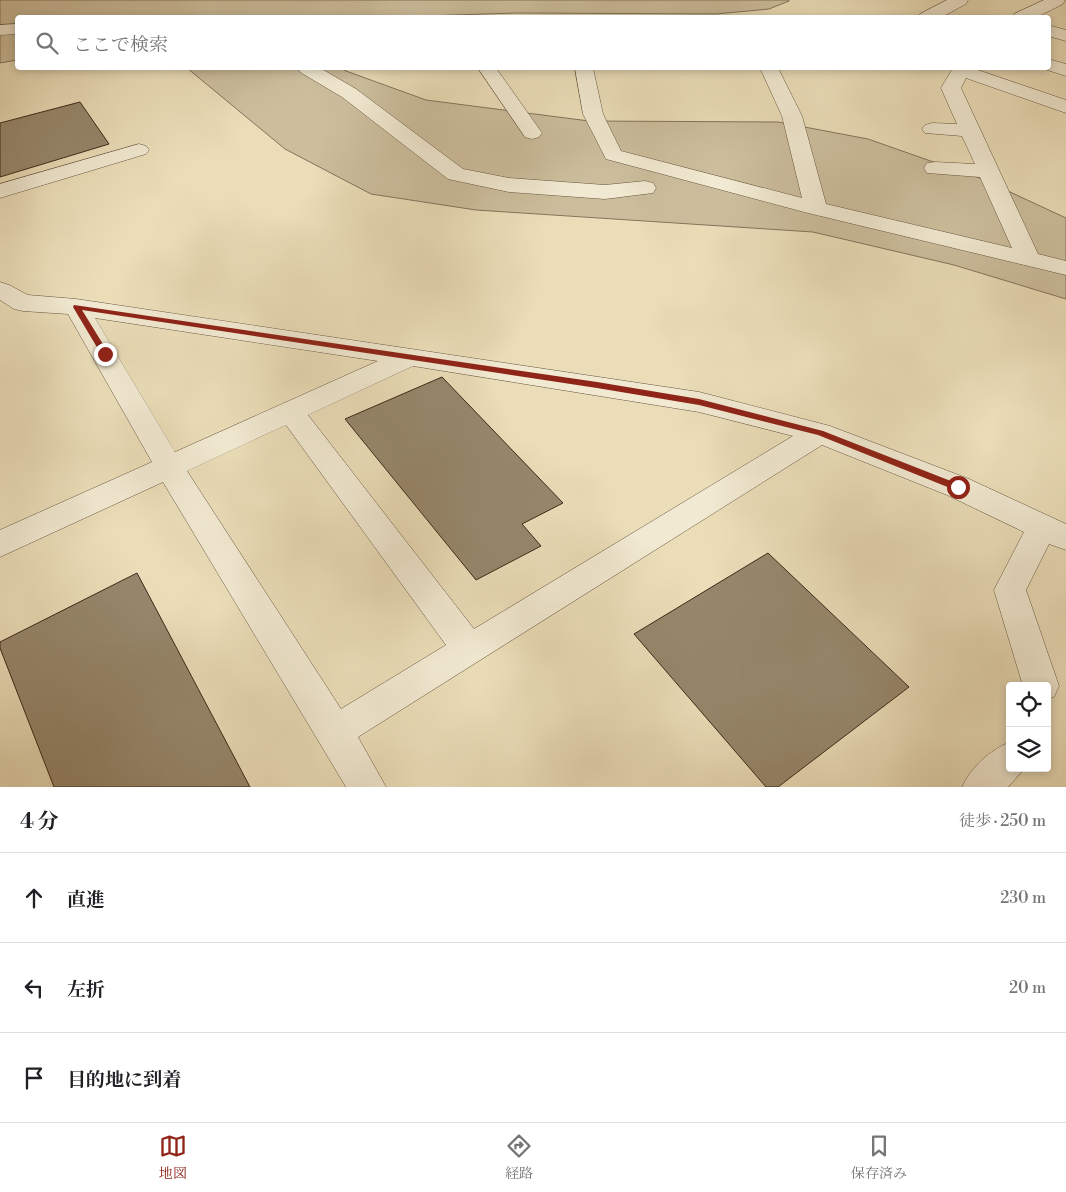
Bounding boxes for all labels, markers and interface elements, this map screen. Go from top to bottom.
search box [15,15,1051,70]
icon: search [33,29,61,57]
text: ここで検索 [73,33,168,57]
route end [94,343,117,366]
route start [947,476,970,499]
map controls [1006,682,1051,772]
button: locate [1006,682,1051,727]
button: layers [1006,727,1051,772]
text: 4 分 [20,809,58,835]
text: 徒歩 · 250 m [959,811,1046,831]
icon: ahead [20,884,48,912]
text: 直進 [67,888,105,912]
text: 230 m [1000,888,1046,908]
icon: left [20,974,48,1002]
text: 左折 [67,978,105,1002]
text: 20 m [1009,978,1046,998]
icon: arrive [20,1064,48,1092]
text: 目的地に到着 [67,1068,181,1092]
tab: 地図 [159,1132,187,1183]
tab: 経路 [505,1132,533,1183]
tab: 保存済み [851,1132,907,1183]

